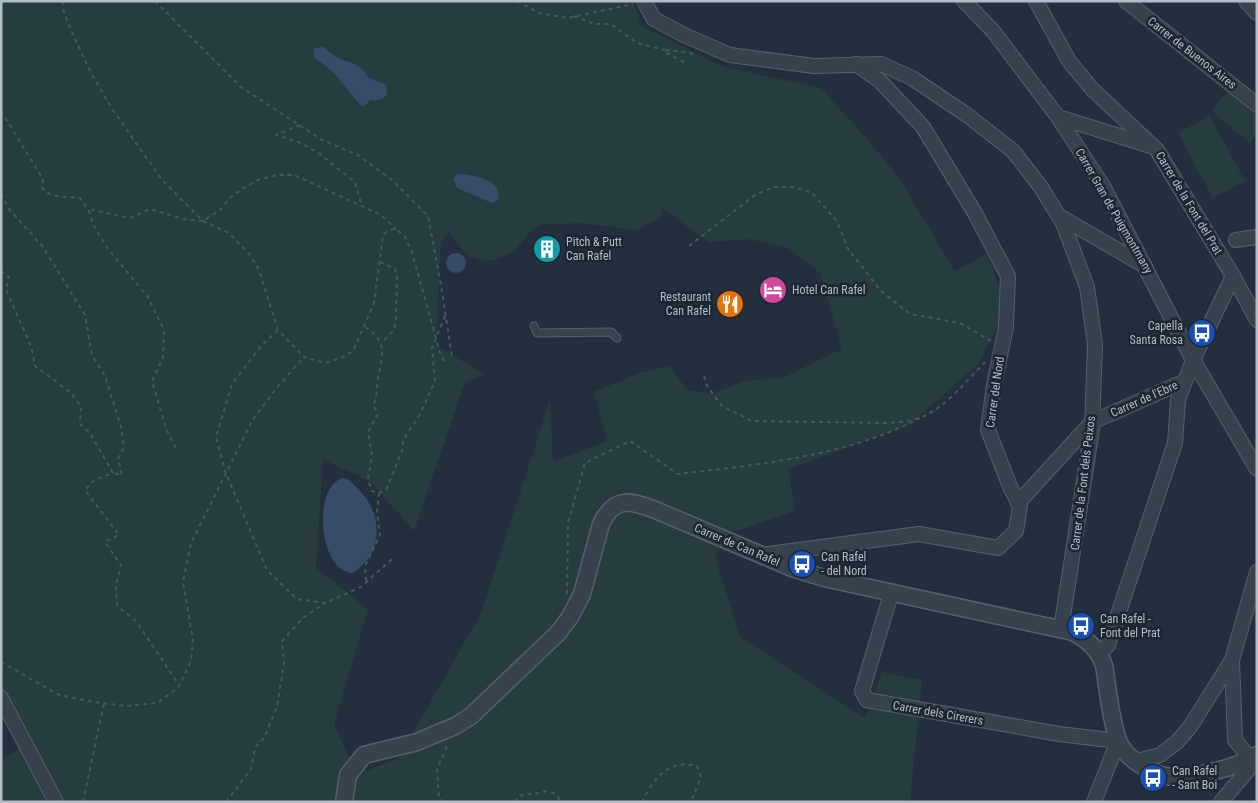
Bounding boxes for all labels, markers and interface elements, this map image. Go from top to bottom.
street label: Carrer de Buenos Aires [1145,14,1239,92]
street label: Carrer Gran de Puigmontmany [1072,146,1156,276]
street label: Carrer de la Font del Prat [1153,149,1226,257]
building icon: Pitch & Putt Can Rafel [532,234,562,264]
place label: Pitch & Putt Can Rafel [566,235,622,263]
hotel icon: Hotel Can Rafel [758,275,788,305]
place label: Hotel Can Rafel [792,283,865,297]
restaurant icon: Restaurant Can Rafel [715,289,745,319]
place label: Restaurant Can Rafel [660,290,711,318]
bus stop icon: Capella Santa Rosa [1187,318,1217,348]
place label: Capella Santa Rosa [1130,319,1183,347]
street label: Carrer del Nord [983,355,1007,429]
street label: Carrer de l'Ebre [1108,378,1180,420]
street label: Carrer de la Font dels Peixos [1068,415,1098,551]
street label: Carrer de Can Rafel [692,521,782,569]
bus stop icon: Can Rafel - del Nord [787,549,817,579]
place label: Can Rafel - del Nord [821,550,867,578]
bus stop icon: Can Rafel - Font del Prat [1066,611,1096,641]
place label: Can Rafel - Font del Prat [1100,612,1161,640]
street label: Carrer dels Cirerers [892,698,984,728]
bus stop icon: Can Rafel - Sant Boi [1138,763,1168,793]
place label: Can Rafel - Sant Boi [1172,764,1217,792]

